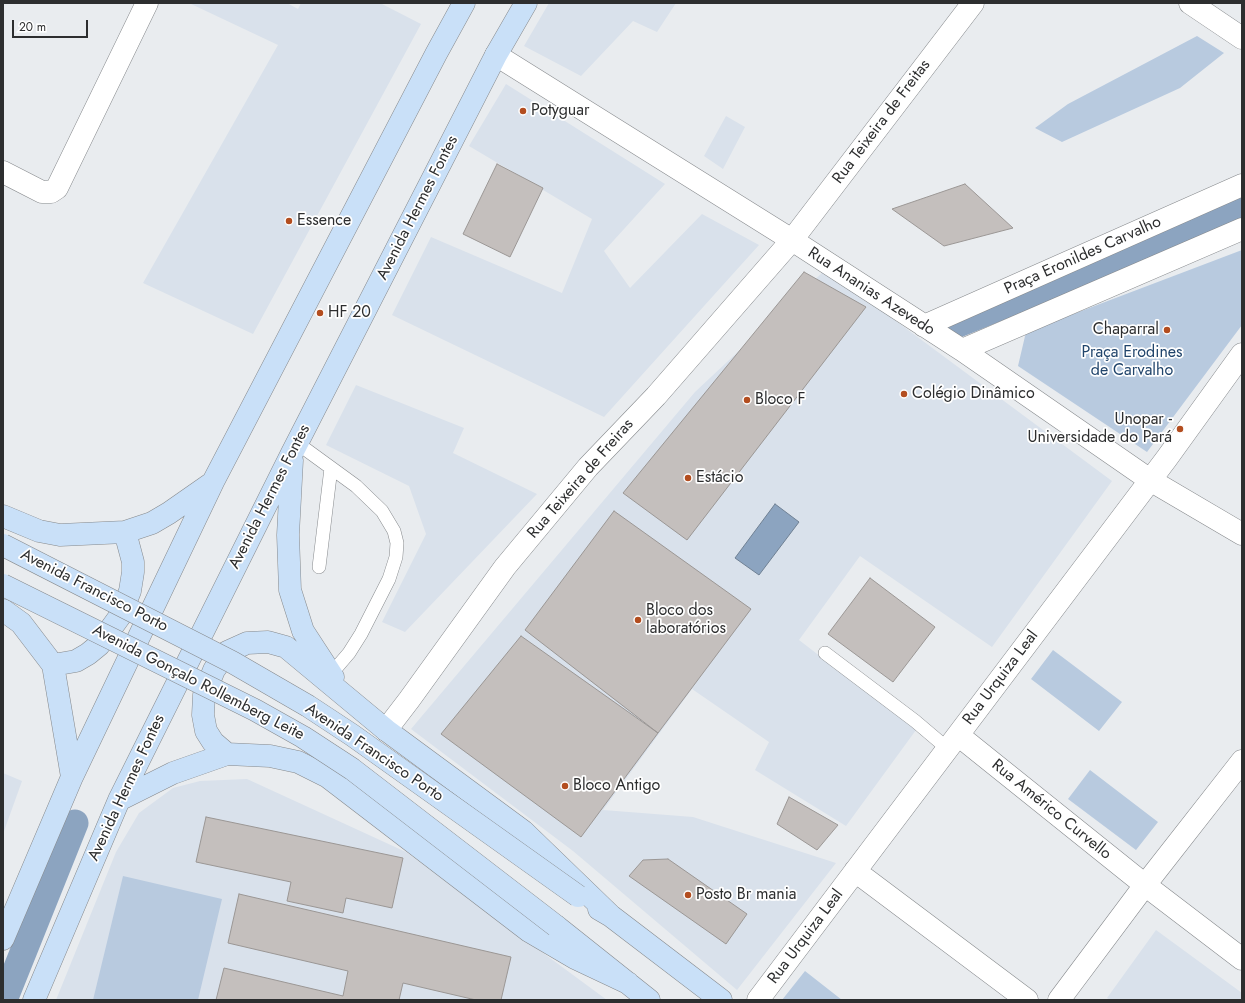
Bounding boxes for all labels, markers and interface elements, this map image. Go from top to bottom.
scale bar [14,12,90,38]
text: 20 m [19,18,46,36]
street label: Rua Teixeira de Freitas [829,56,935,188]
place label: Potyguar [531,101,589,121]
marker: Potyguar [518,106,528,116]
street label: Avenida Hermes Fontes [373,133,463,283]
place label: Essence [297,211,351,231]
street label: Praça Eronildes Carvalho [1002,213,1164,299]
marker: Essence [284,216,294,226]
street label: Rua Ananias Azevedo [804,244,938,340]
place label: HF 20 [328,303,371,323]
marker: HF 20 [315,308,325,318]
place label: Chaparral [1093,320,1159,340]
marker: Chaparral [1162,325,1172,335]
park label: Praça Erodines de Carvalho [1082,343,1182,381]
place label: Colégio Dinâmico [912,384,1035,404]
marker: Colégio Dinâmico [899,389,909,399]
place label: Bloco F [755,390,806,410]
marker: Bloco F [742,395,752,405]
place label: Unopar - Universidade do Pará [1027,410,1172,448]
street label: Rua Teixeira de Freiras [524,415,638,543]
street label: Avenida Hermes Fontes [225,422,315,572]
marker: Unopar - Universidade do Pará [1175,424,1185,434]
place label: Estácio [696,468,743,488]
marker: Estácio [683,473,693,483]
street label: Avenida Francisco Porto [17,545,171,637]
place label: Bloco dos laboratórios [646,601,726,639]
marker: Bloco dos laboratórios [633,615,643,625]
street label: Avenida Gonçalo Rollemberg Leite [89,621,307,745]
street label: Rua Urquiza Leal [959,627,1043,729]
street label: Avenida Francisco Porto [301,700,447,806]
street label: Avenida Hermes Fontes [85,712,169,864]
street label: Rua Américo Curvello [987,756,1115,864]
place label: Bloco Antigo [573,776,660,796]
marker: Bloco Antigo [560,781,570,791]
place label: Posto Br mania [696,885,796,905]
street label: Rua Urquiza Leal [764,886,848,988]
marker: Posto Br mania [683,890,693,900]

